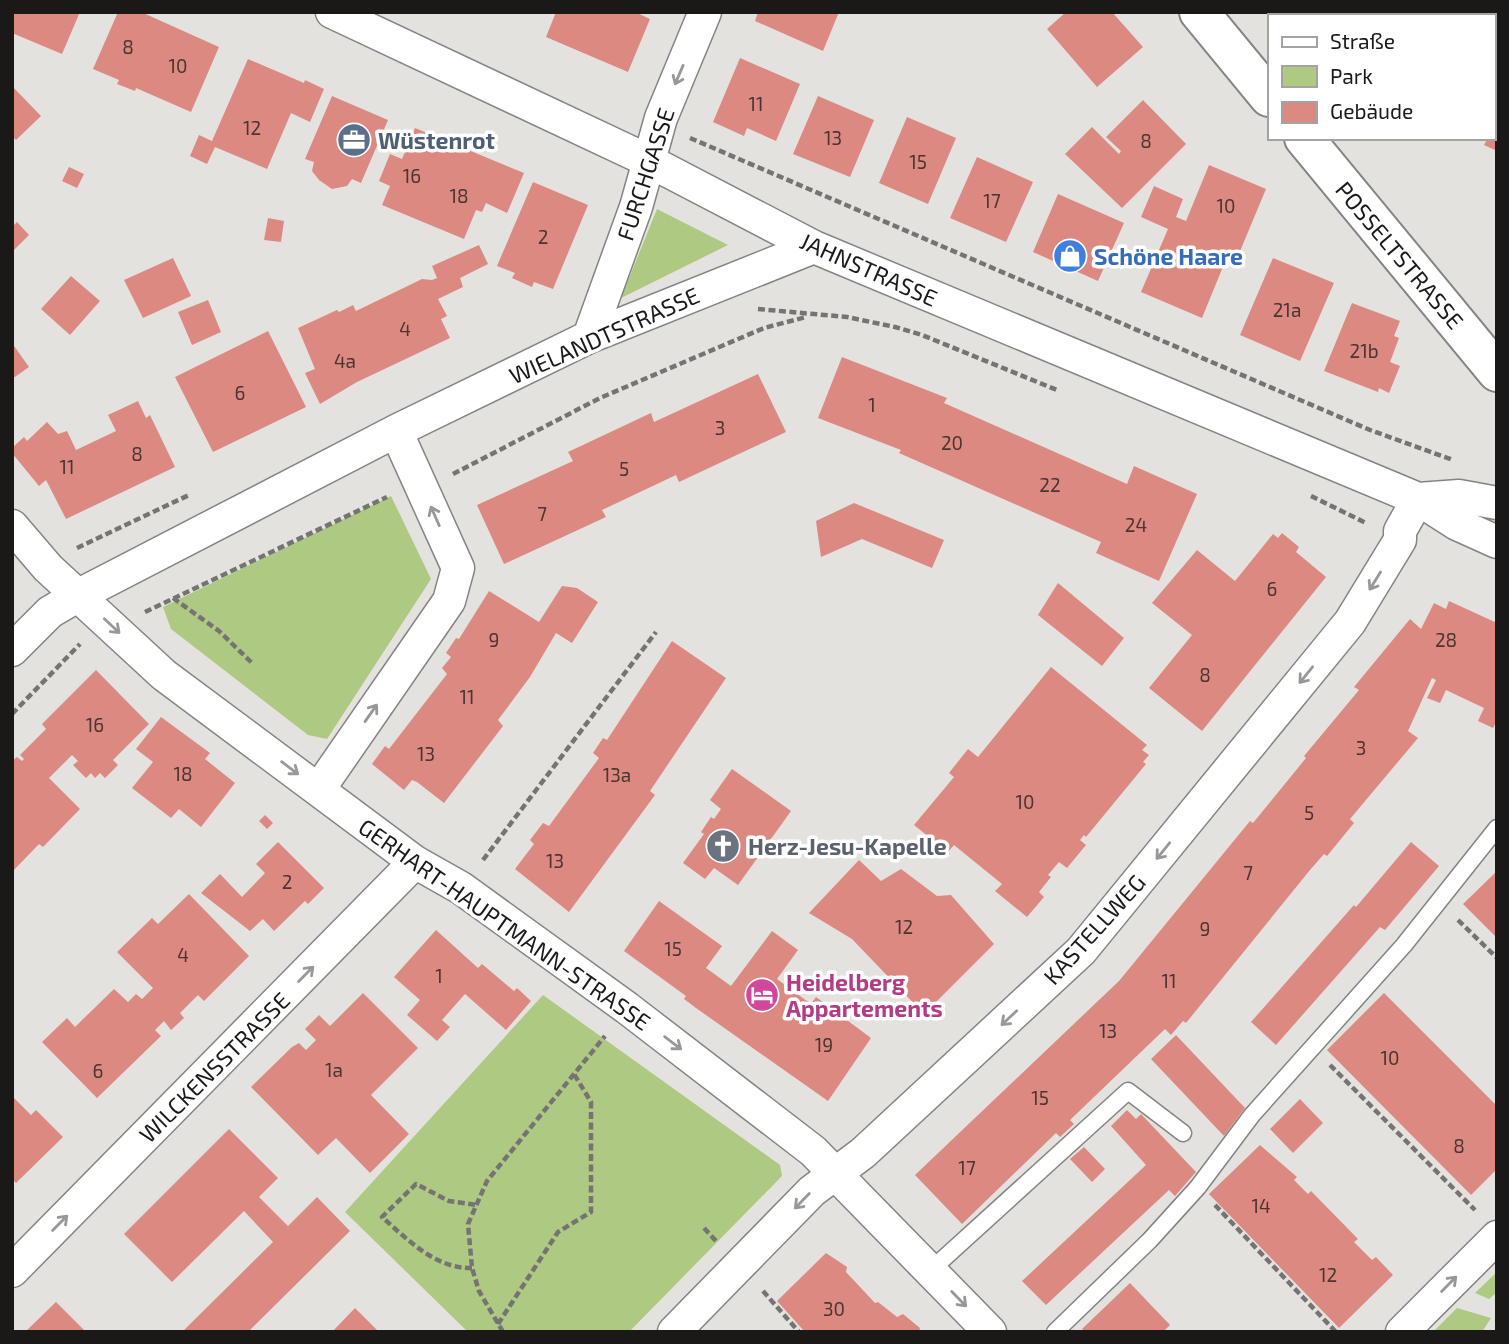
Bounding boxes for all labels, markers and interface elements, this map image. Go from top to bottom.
legend [1268,14,1495,140]
text: Straße [1330,28,1395,53]
house number: 8 [122,35,134,58]
house number: 10 [168,54,188,77]
text: Park [1330,63,1373,88]
one-way arrow [672,64,685,85]
house number: 11 [748,92,764,115]
text: Gebäude [1330,98,1413,123]
street label: FURCHGASSE [610,104,680,244]
house number: 12 [243,116,261,139]
office icon: Wüstenrot [335,121,373,159]
place label: Wüstenrot [378,126,495,154]
house number: 13 [824,126,842,149]
house number: 8 [1140,129,1152,152]
house number: 15 [909,150,927,173]
house number: 16 [403,164,421,187]
street label: POSSELTSTRASSE [1330,176,1470,334]
house number: 18 [449,184,469,207]
house number: 17 [983,189,1001,212]
house number: 10 [1216,194,1236,217]
house number: 2 [538,225,548,248]
street label: JAHNSTRASSE [796,226,942,312]
shop icon: Schöne Haare [1051,237,1089,275]
place label: Schöne Haare [1094,242,1243,270]
street label: WIELANDTSTRASSE [505,281,703,389]
house number: 21a [1273,298,1301,321]
house number: 4 [399,317,411,340]
house number: 21b [1349,339,1379,362]
house number: 4a [334,349,356,372]
house number: 6 [235,381,245,404]
house number: 1 [868,393,876,416]
house number: 3 [715,416,725,439]
house number: 20 [941,431,963,454]
house number: 8 [131,442,143,465]
house number: 11 [59,455,75,478]
house number: 5 [619,457,629,480]
house number: 22 [1039,473,1061,496]
house number: 7 [537,502,547,525]
one-way arrow [428,506,441,527]
house number: 24 [1125,513,1147,536]
one-way arrow [1367,571,1382,590]
house number: 6 [1267,577,1277,600]
one-way arrow [103,618,121,634]
house number: 9 [489,628,499,651]
house number: 28 [1435,628,1457,651]
house number: 8 [1199,663,1211,686]
one-way arrow [1299,665,1314,683]
house number: 11 [459,685,475,708]
one-way arrow [364,704,378,723]
house number: 16 [86,713,104,736]
house number: 3 [1356,736,1366,759]
house number: 13 [417,742,435,765]
one-way arrow [280,760,299,775]
house number: 18 [173,762,193,785]
house number: 13a [603,763,631,786]
house number: 10 [1015,790,1035,813]
house number: 5 [1304,801,1314,824]
street label: GERHART-HAUPTMANN-STRASSE [354,812,656,1036]
church icon: Herz-Jesu-Kapelle [704,827,742,865]
place label: Herz-Jesu-Kapelle [748,832,947,860]
one-way arrow [1155,841,1170,859]
house number: 13 [546,849,564,872]
house number: 7 [1243,861,1253,884]
street label: KASTELLWEG [1037,868,1151,990]
house number: 2 [282,870,292,893]
house number: 12 [895,915,913,938]
house number: 9 [1200,917,1210,940]
house number: 15 [664,937,682,960]
house number: 4 [177,943,189,966]
house number: 1 [435,964,443,987]
one-way arrow [297,965,314,982]
place label: Heidelberg Appartements [786,968,943,1022]
house number: 11 [1161,969,1177,992]
hotel icon: Heidelberg Appartements [743,976,781,1014]
street label: WILCKENSSTRASSE [133,986,295,1148]
one-way arrow [1001,1009,1018,1026]
house number: 13 [1099,1019,1117,1042]
house number: 19 [815,1033,833,1056]
one-way arrow [663,1036,682,1051]
house number: 10 [1380,1046,1400,1069]
house number: 1a [325,1058,343,1081]
house number: 6 [93,1059,103,1082]
house number: 15 [1031,1086,1049,1109]
house number: 8 [1453,1134,1465,1157]
house number: 17 [958,1156,976,1179]
one-way arrow [794,1192,811,1209]
house number: 14 [1251,1194,1271,1217]
one-way arrow [52,1214,69,1231]
house number: 12 [1319,1263,1337,1286]
one-way arrow [1441,1276,1458,1293]
one-way arrow [951,1290,967,1308]
house number: 30 [823,1297,845,1320]

